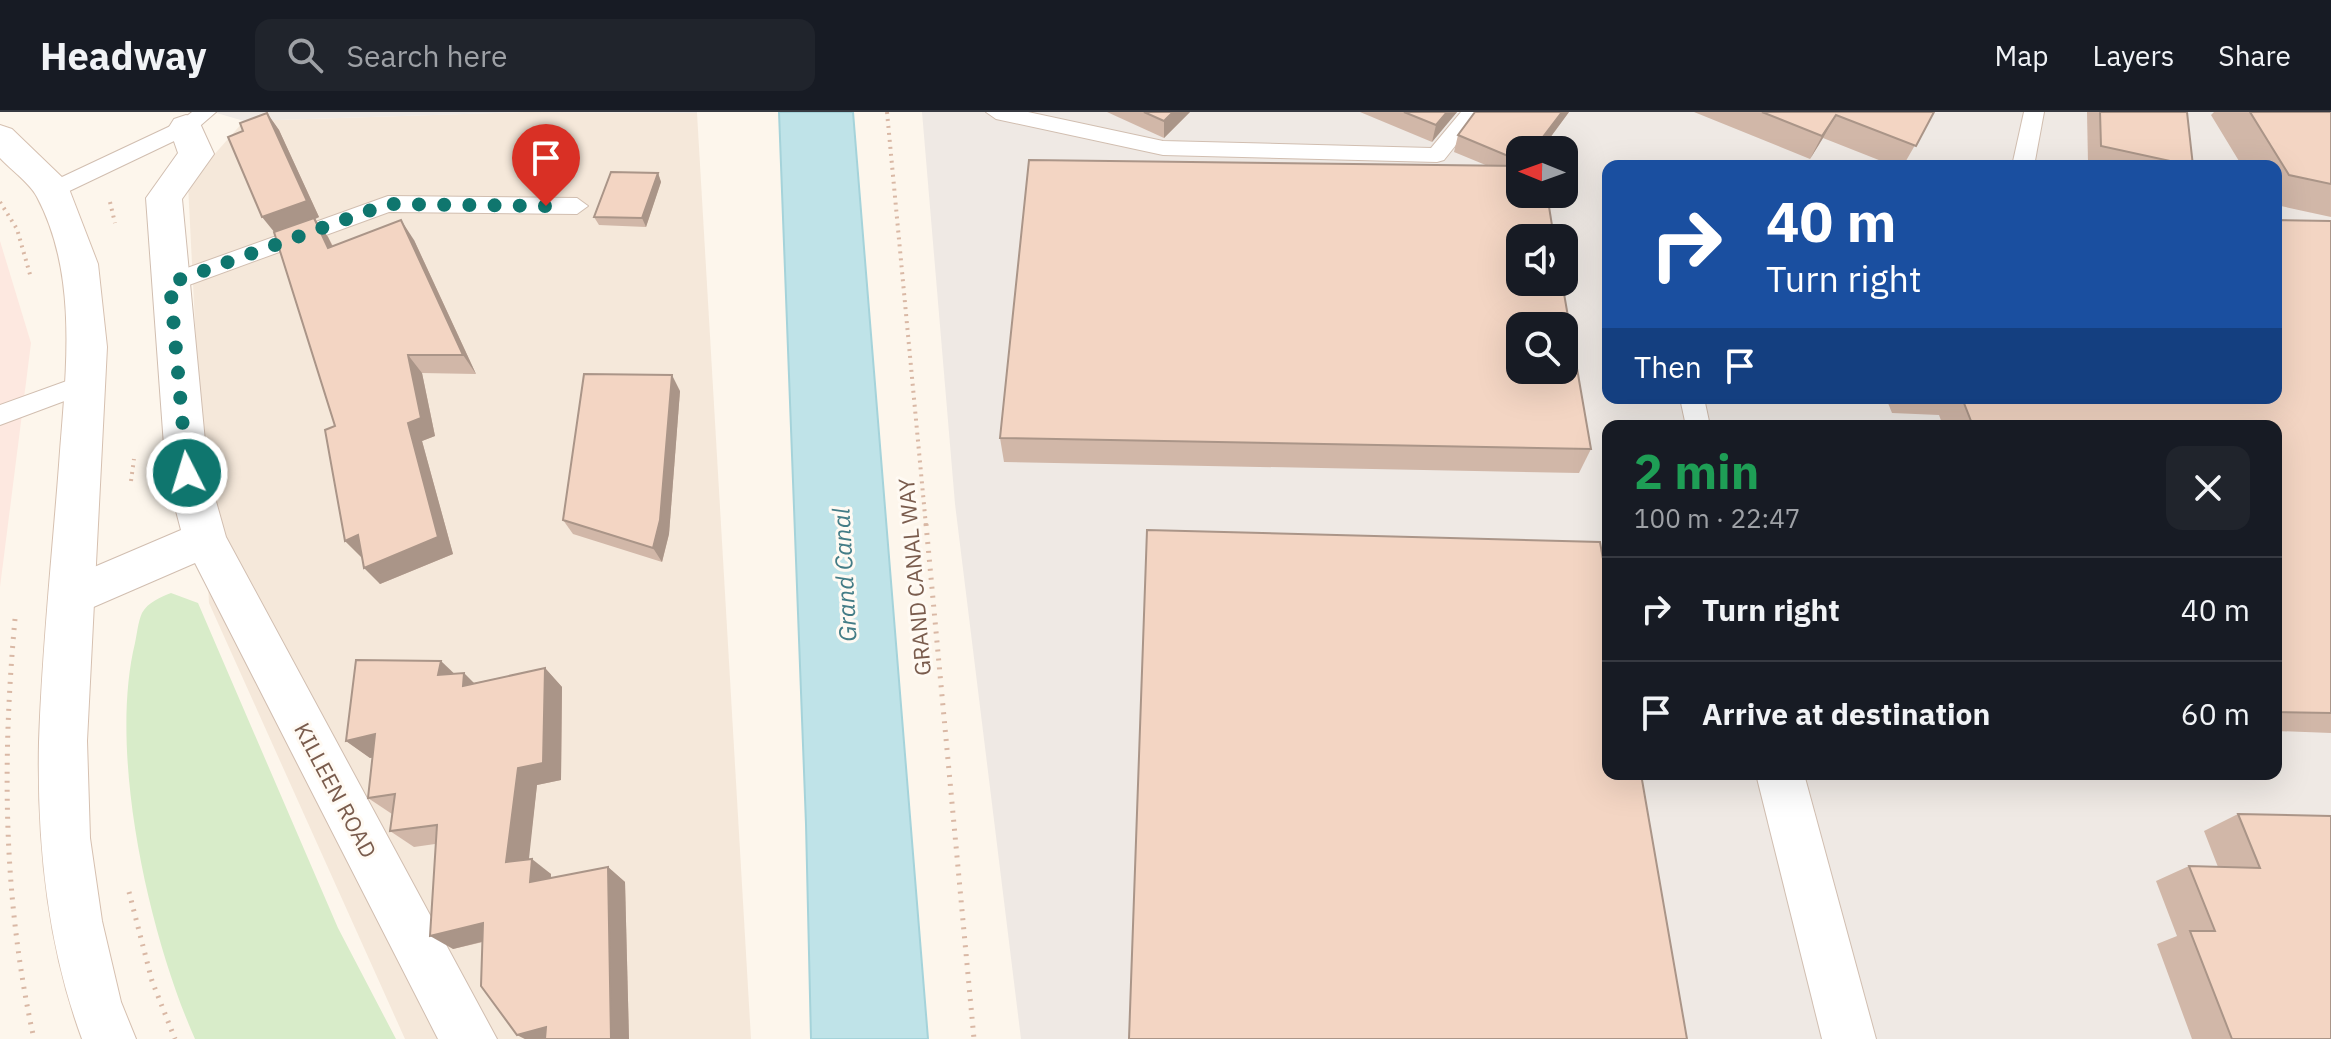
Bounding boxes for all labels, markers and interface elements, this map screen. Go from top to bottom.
search box [255,19,815,91]
text: Headway [40,31,207,80]
icon: search [283,33,327,77]
text: Search here [347,36,507,75]
text: Map [1994,37,2048,74]
text: Layers [2092,37,2174,74]
text: Share [2218,37,2291,74]
pin [512,124,580,206]
icon: arrive [524,136,568,180]
north arrow [1506,136,1578,208]
map controls [1506,136,1578,384]
text: 40 m [1766,185,1896,257]
icon: right [1634,192,1738,296]
button: sound [1506,224,1578,296]
text: Turn right [1766,255,1922,302]
button: search [1506,312,1578,384]
icon: arrive [1718,344,1762,388]
text: Then [1634,347,1702,386]
position arrow [145,431,229,515]
text: 2 min [1634,440,1759,502]
button: close [2166,446,2250,530]
street label: GRAND CANAL WAY [891,477,937,677]
text: 100 m · 22:47 [1634,501,1800,535]
water label: Grand Canal [824,507,863,643]
icon: right [1634,587,1678,631]
text: Turn right [1702,590,1840,629]
text: 40 m [2181,590,2250,629]
icon: arrive [1634,691,1678,735]
text: Arrive at destination [1702,694,1990,733]
text: 60 m [2181,694,2250,733]
street label: KILLEEN ROAD [288,717,384,863]

